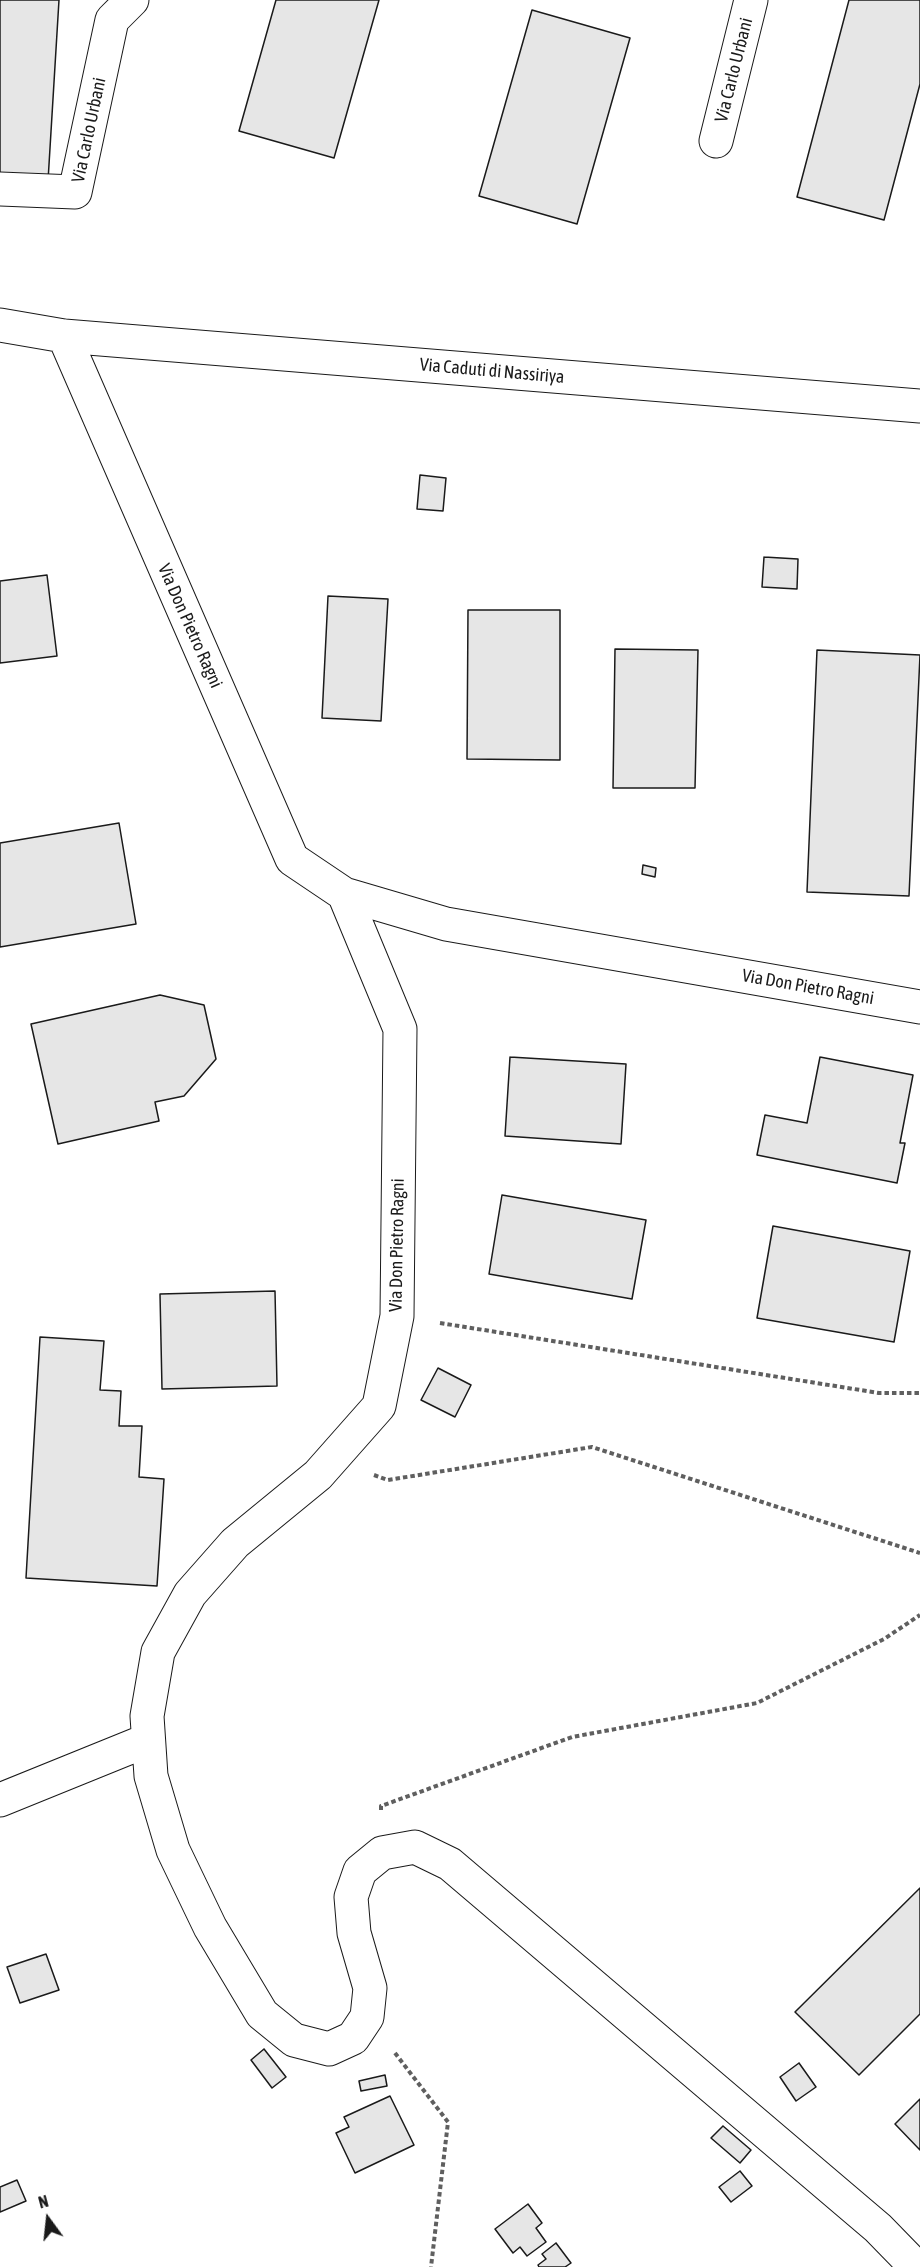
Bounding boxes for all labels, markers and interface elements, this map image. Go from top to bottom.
street label: Via Carlo Urbani [711,16,757,124]
street label: Via Carlo Urbani [67,76,111,184]
street label: Via Caduti di Nassiriya [419,354,565,388]
street label: Via Don Pietro Ragni [153,561,227,691]
street label: Via Don Pietro Ragni [740,965,876,1009]
street label: Via Don Pietro Ragni [385,1178,409,1312]
north arrow [18,2189,78,2249]
text: N [36,2192,50,2212]

